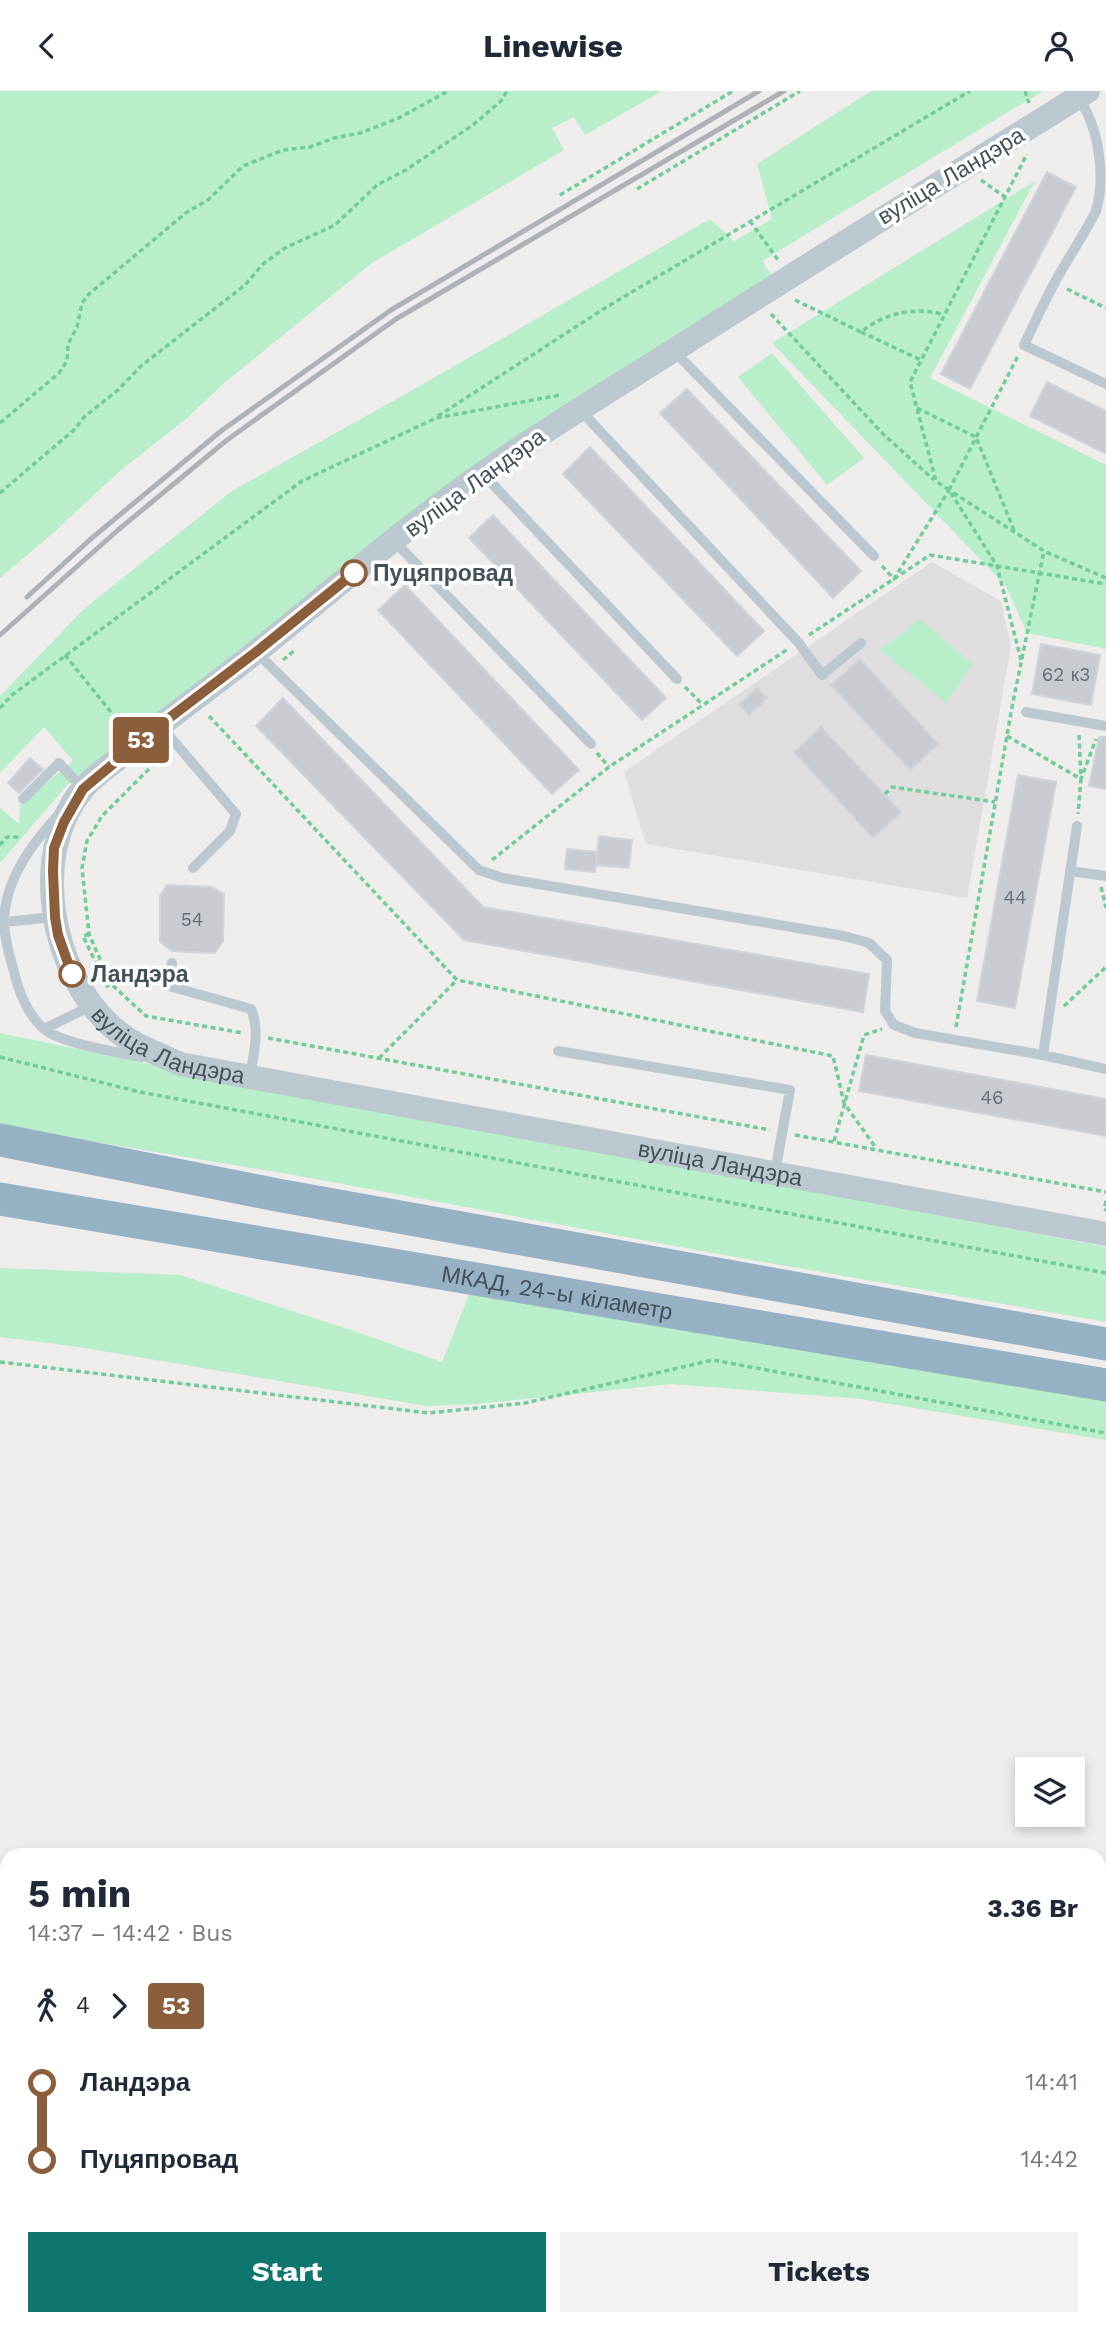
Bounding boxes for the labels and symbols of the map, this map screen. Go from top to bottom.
street label: вуліца Ландэра [873,121,1030,230]
street label: вуліца Ландэра [400,423,551,543]
marker: Пуцяпровад [341,560,367,586]
place label: Пуцяпровад [373,560,514,587]
house number: 62 к3 [1042,663,1090,686]
line badge: 53 [110,717,172,763]
house number: 44 [1003,886,1027,909]
house number: 54 [181,908,203,931]
marker: Ландэра [59,961,85,987]
place label: Ландэра [91,961,189,988]
street label: вуліца Ландэра [86,1001,247,1089]
house number: 46 [980,1086,1004,1109]
street label: вуліца Ландэра [636,1135,805,1192]
street label: МКАД, 24-ы кіламетр [440,1260,675,1325]

